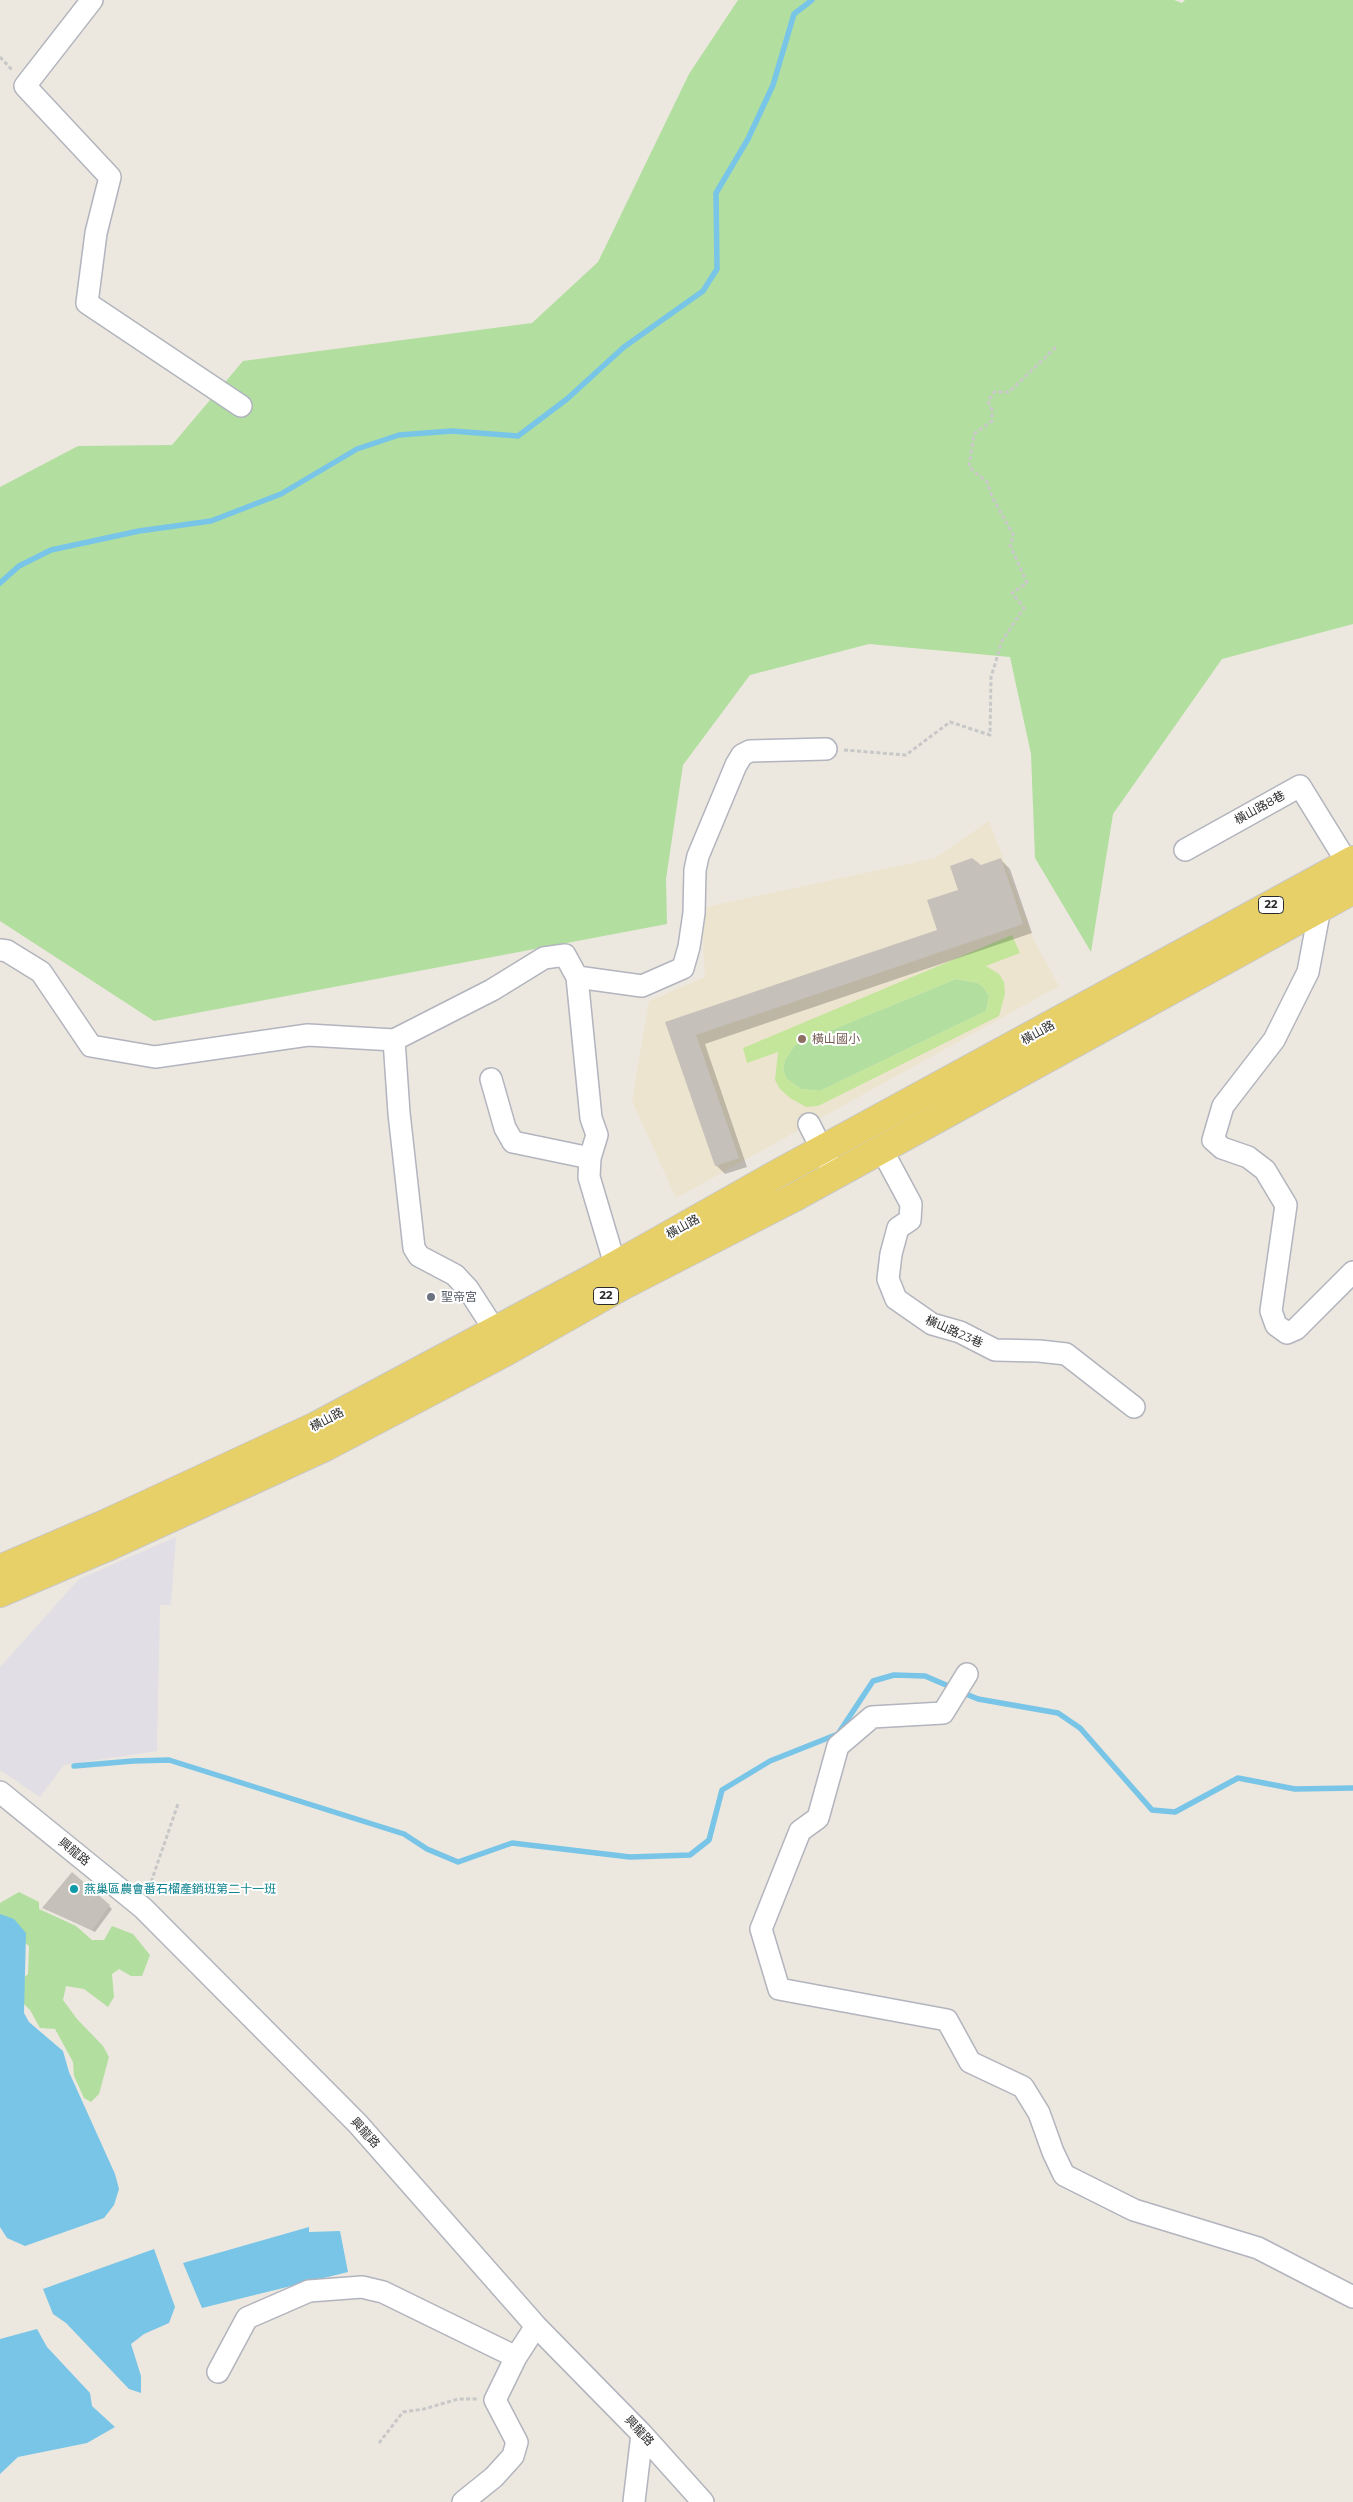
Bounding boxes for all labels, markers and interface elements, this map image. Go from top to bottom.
street label: 橫山路8巷 [1232,788,1288,828]
road number: 22 [1258,896,1284,914]
street label: 橫山路 [1019,1018,1057,1048]
place label: 橫山國小 [812,1032,860,1046]
marker: 橫山國小 [796,1033,808,1045]
street label: 橫山路 [664,1212,702,1242]
road number: 22 [594,1288,618,1304]
place label: 聖帝宮 [441,1290,477,1304]
marker: 聖帝宮 [425,1291,437,1303]
street label: 橫山路23巷 [923,1313,985,1351]
street label: 橫山路 [308,1405,346,1435]
street label: 興龍路 [55,1835,93,1869]
place label: 燕巢區農會番石榴產銷班第二十一班 [84,1882,276,1896]
marker: 燕巢區農會番石榴產銷班第二十一班 [68,1883,80,1895]
street label: 興龍路 [348,2115,382,2151]
street label: 興龍路 [621,2413,657,2449]

